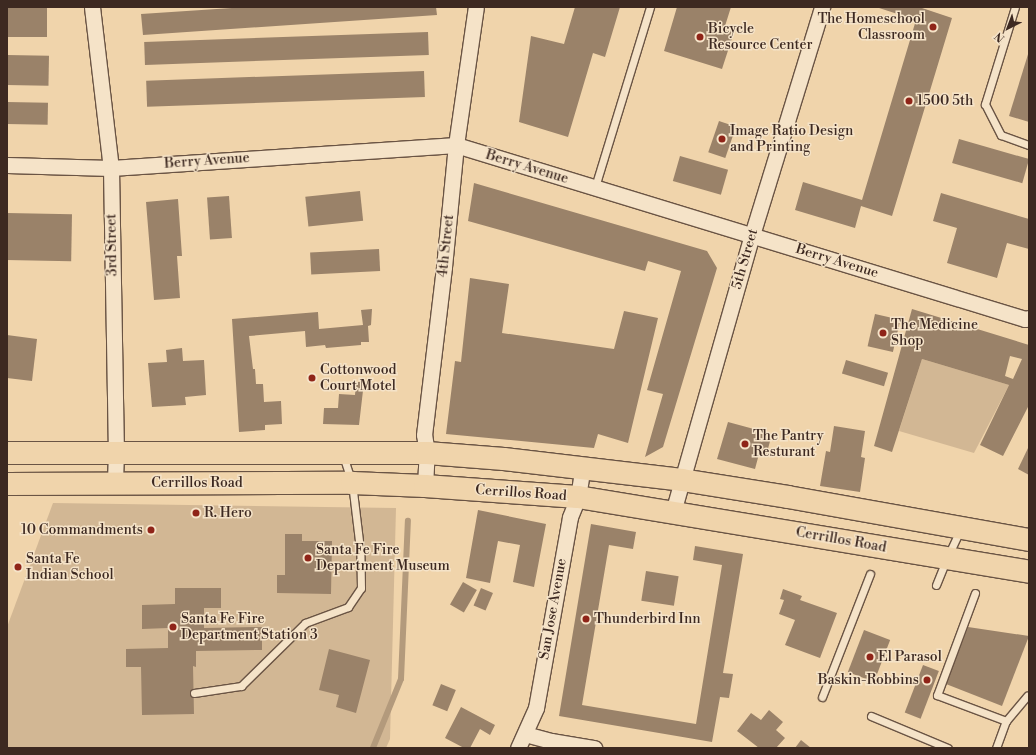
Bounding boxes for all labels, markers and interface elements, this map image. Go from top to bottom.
north arrow [988,8,1028,48]
place label: The Homeschool Classroom [817,11,925,44]
place label: Bicycle Resource Center [708,21,813,54]
marker: The Homeschool Classroom [928,22,938,32]
text: N [992,29,1008,45]
marker: Bicycle Resource Center [695,32,705,42]
place label: 1500 5th [917,93,973,109]
marker: 1500 5th [904,96,914,106]
place label: Image Ratio Design and Printing [730,123,853,156]
marker: Image Ratio Design and Printing [717,134,727,144]
street label: Berry Avenue [484,146,570,188]
street label: Berry Avenue [164,150,250,172]
street label: 3rd Street [103,214,121,276]
street label: 4th Street [434,214,458,278]
street label: 5th Street [728,227,762,291]
street label: Berry Avenue [794,240,880,282]
place label: The Medicine Shop [891,317,978,350]
marker: The Medicine Shop [878,328,888,338]
place label: Cottonwood Court Motel [320,362,397,394]
marker: Cottonwood Court Motel [307,373,317,383]
place label: The Pantry Resturant [753,428,823,460]
marker: The Pantry Resturant [740,439,750,449]
street label: Cerrillos Road [151,475,243,491]
street label: Cerrillos Road [475,481,567,505]
place label: R. Hero [204,505,252,521]
marker: R. Hero [191,508,201,518]
place label: 10 Commandments [21,522,143,538]
street label: Cerrillos Road [794,524,888,556]
marker: 10 Commandments [146,525,156,535]
place label: Santa Fe Fire Department Museum [316,542,450,574]
place label: Santa Fe Indian School [26,551,114,584]
marker: Santa Fe Fire Department Museum [303,553,313,563]
street label: San Jose Avenue [536,557,570,661]
marker: Santa Fe Indian School [13,562,23,572]
place label: Santa Fe Fire Department Station 3 [181,611,318,644]
place label: Thunderbird Inn [594,611,701,627]
marker: Thunderbird Inn [581,614,591,624]
marker: Santa Fe Fire Department Station 3 [168,622,178,632]
place label: El Parasol [878,649,942,665]
marker: El Parasol [865,652,875,662]
place label: Baskin-Robbins [818,672,919,688]
marker: Baskin-Robbins [922,675,932,685]

